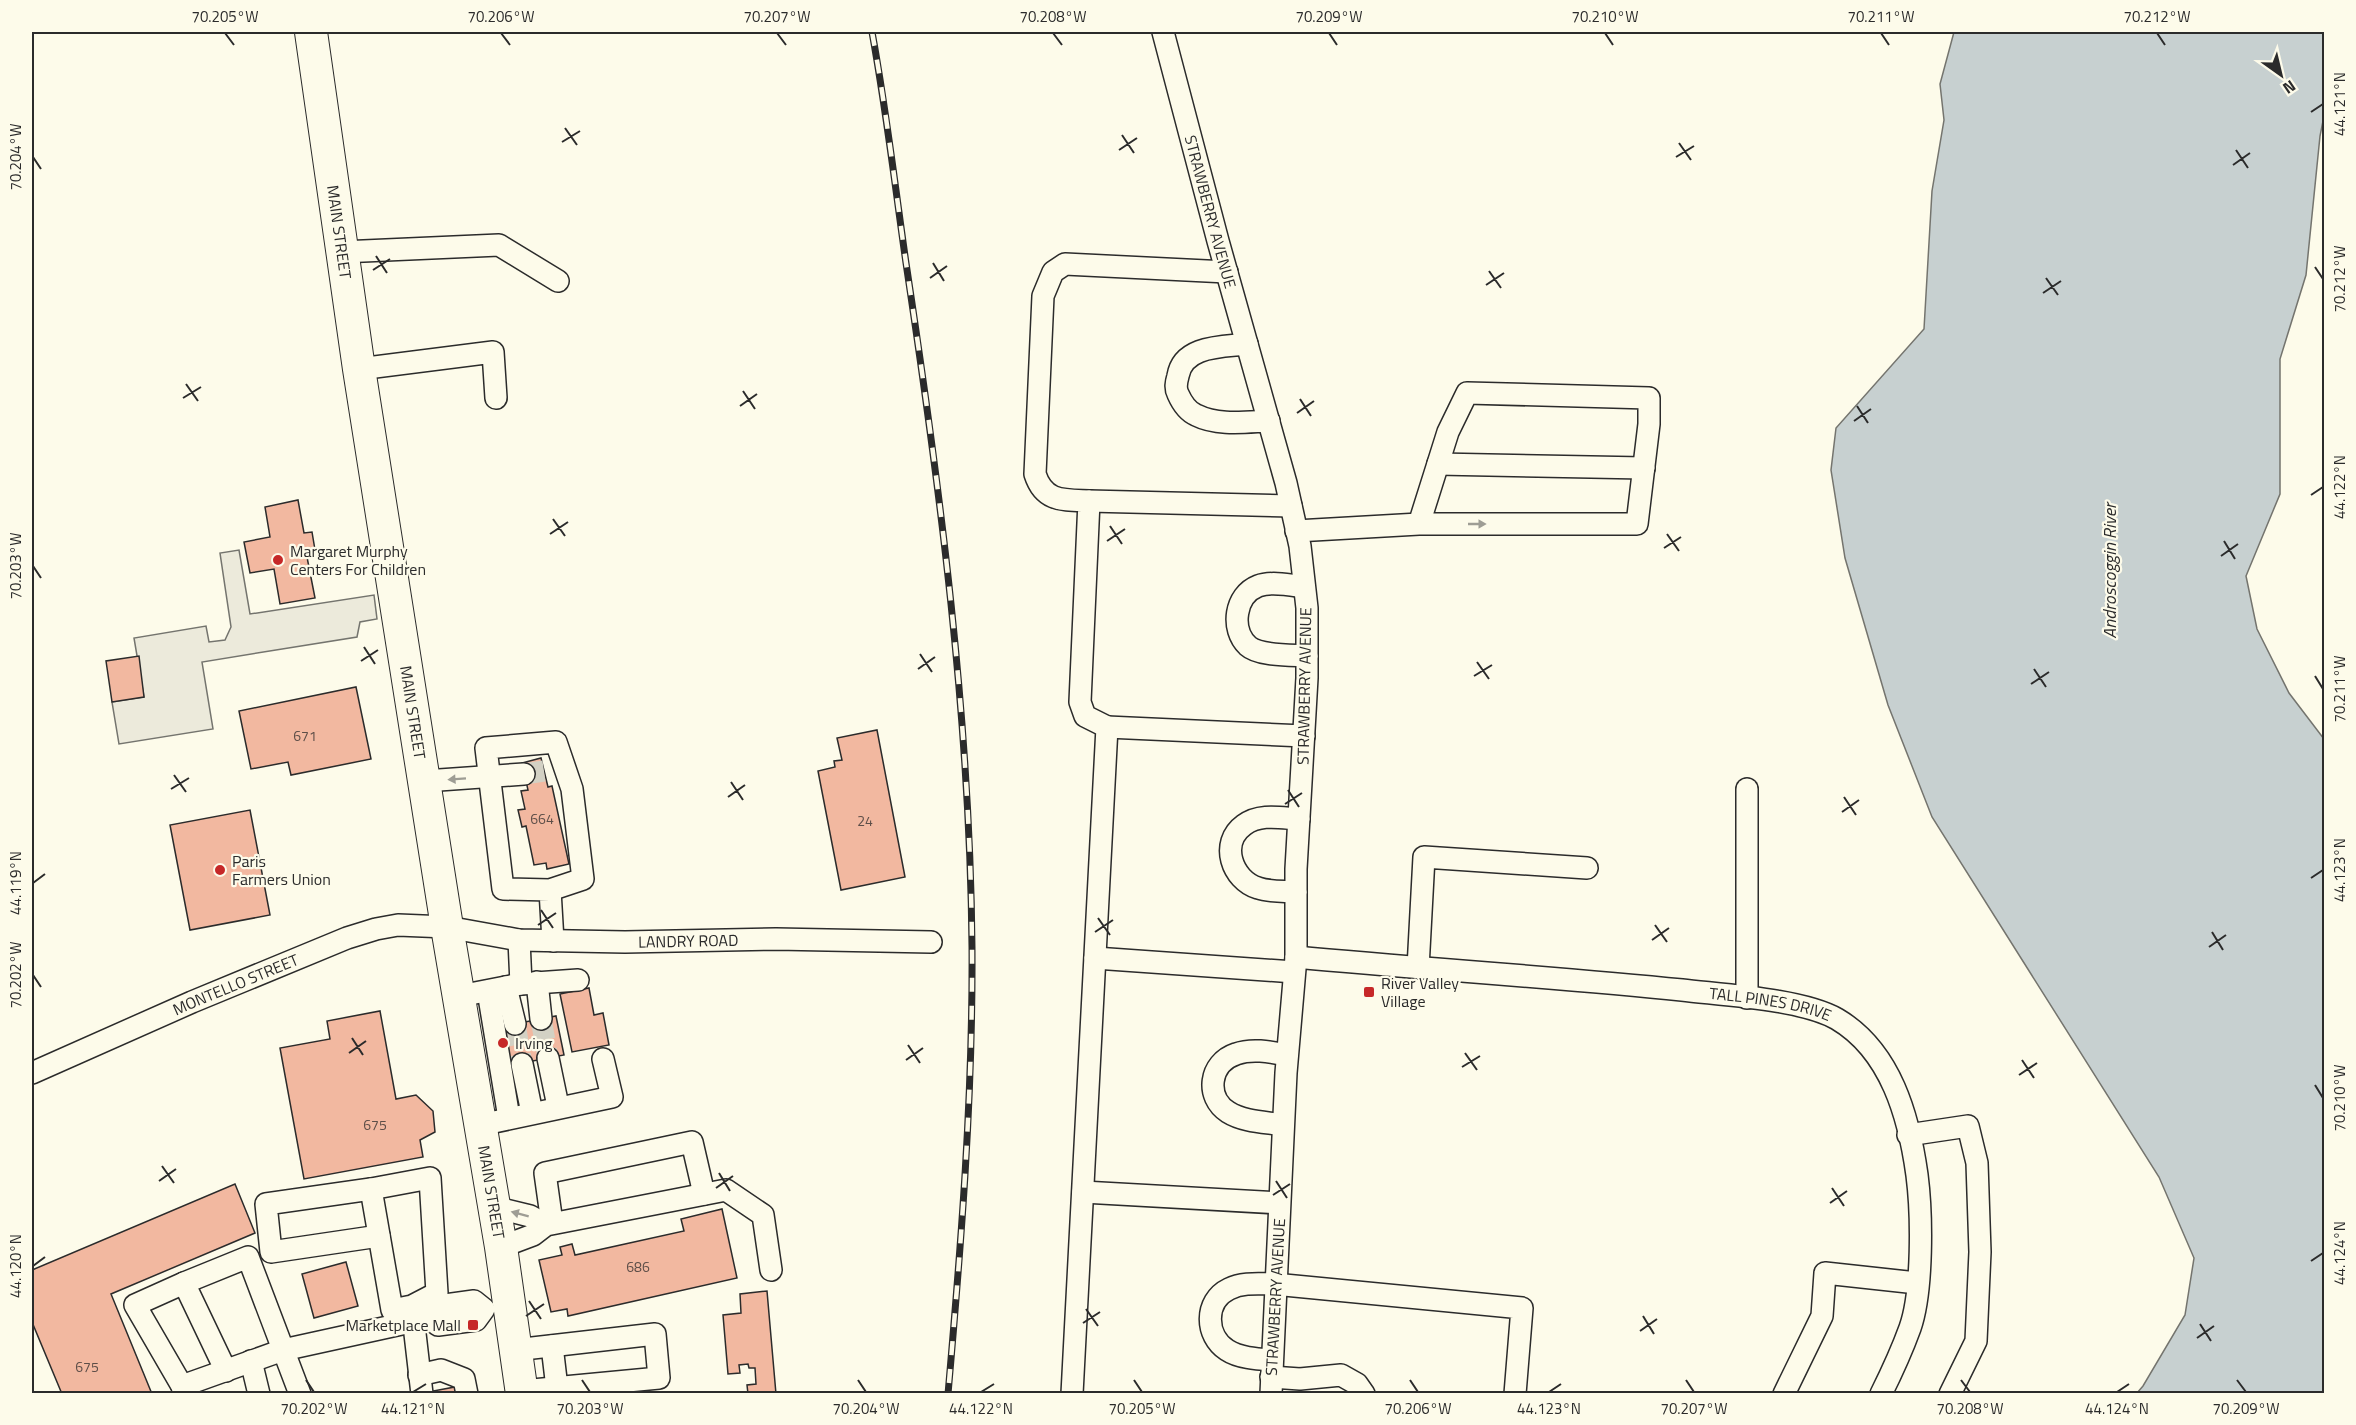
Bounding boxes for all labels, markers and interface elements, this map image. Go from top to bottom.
text: 70.205°W [192,5,258,28]
text: 70.206°W [468,5,534,28]
text: 70.207°W [744,5,810,28]
text: 70.208°W [1020,5,1086,28]
text: 70.209°W [1296,5,1362,28]
text: 70.210°W [1572,5,1638,28]
text: 70.211°W [1848,5,1914,28]
text: 70.212°W [2124,5,2190,28]
north arrow [2251,45,2311,105]
text: 44.121°N [2328,72,2351,136]
text: N [2278,74,2301,100]
text: 70.204°W [4,124,27,190]
street label: STRAWBERRY AVENUE [1179,133,1243,291]
street label: MAIN STREET [321,184,358,281]
text: 70.212°W [2328,246,2351,312]
text: 44.122°N [2328,455,2351,519]
water label: Androscoggin River [2096,501,2123,639]
one-way arrow [1468,519,1487,529]
text: 70.203°W [4,533,27,599]
place label: Margaret Murphy Centers For Children [290,539,426,581]
marker: Margaret Murphy Centers For Children [271,553,285,567]
street label: STRAWBERRY AVENUE [1291,607,1317,765]
text: 70.211°W [2328,656,2351,722]
street label: MAIN STREET [394,664,432,761]
house number: 671 [293,725,317,746]
one-way arrow [448,774,467,783]
house number: 664 [530,808,554,829]
house number: 24 [857,810,873,831]
text: 44.123°N [2328,838,2351,902]
place label: Paris Farmers Union [232,849,331,891]
text: 44.119°N [4,851,27,915]
marker: Paris Farmers Union [213,863,227,877]
street label: LANDRY ROAD [638,928,739,954]
text: 70.202°W [4,942,27,1008]
street label: MONTELLO STREET [169,947,303,1021]
place label: River Valley Village [1381,971,1459,1013]
street label: TALL PINES DRIVE [1708,981,1835,1027]
marker: River Valley Village [1362,985,1376,999]
place label: Irving [515,1031,553,1055]
marker: Irving [496,1036,510,1050]
text: 70.210°W [2328,1065,2351,1131]
house number: 675 [363,1114,387,1135]
street label: MAIN STREET [472,1143,511,1241]
one-way arrow [511,1209,529,1218]
street label: STRAWBERRY AVENUE [1259,1218,1291,1376]
text: 44.124°N [2328,1221,2351,1285]
text: 44.120°N [4,1234,27,1298]
house number: 686 [626,1256,650,1277]
place label: Marketplace Mall [345,1313,461,1337]
marker: Marketplace Mall [466,1318,480,1332]
house number: 675 [75,1356,99,1377]
text: 70.202°W [281,1397,347,1420]
text: 44.121°N [381,1397,445,1420]
text: 70.203°W [557,1397,623,1420]
text: 70.204°W [833,1397,899,1420]
text: 44.122°N [949,1397,1013,1420]
text: 70.205°W [1109,1397,1175,1420]
text: 70.206°W [1385,1397,1451,1420]
text: 44.123°N [1517,1397,1581,1420]
text: 70.207°W [1661,1397,1727,1420]
text: 70.208°W [1937,1397,2003,1420]
text: 44.124°N [2085,1397,2149,1420]
text: 70.209°W [2213,1397,2279,1420]

